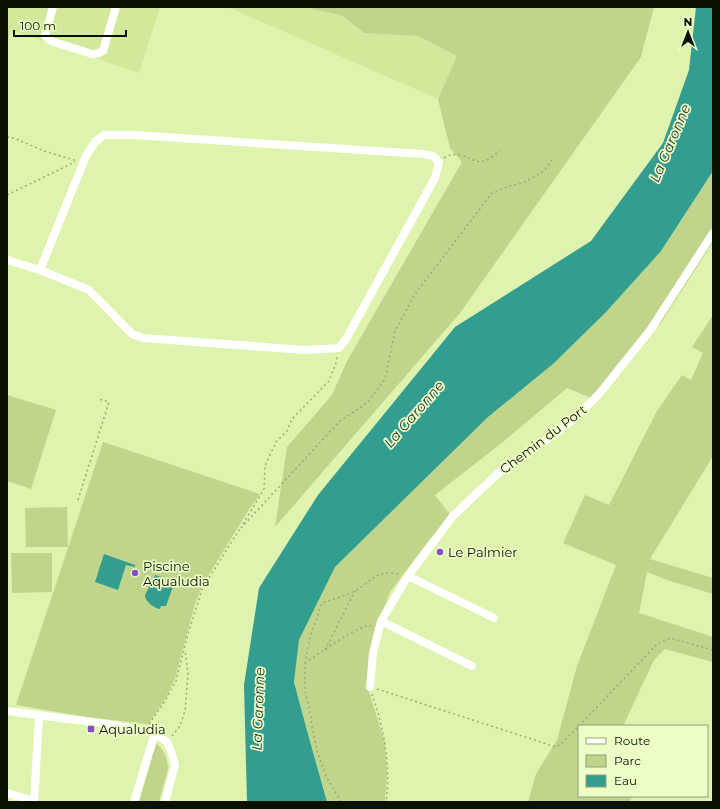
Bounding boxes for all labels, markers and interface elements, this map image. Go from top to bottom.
scale bar [14,12,126,38]
north arrow [668,12,708,52]
text: N [684,15,692,29]
text: 100 m [20,18,56,33]
water label: La Garonne [645,101,695,185]
water label: La Garonne [380,377,448,451]
street label: Chemin du Port [497,401,589,477]
place label: Le Palmier [448,544,517,560]
marker: Le Palmier [435,547,445,557]
place label: Piscine Aqualudia [143,558,210,589]
marker: Piscine Aqualudia [130,568,140,578]
water label: La Garonne [248,667,268,751]
place label: Aqualudia [99,721,166,737]
marker: Aqualudia [86,724,96,734]
legend [578,725,708,797]
text: Route [614,733,650,748]
text: Parc [614,753,641,768]
text: Eau [614,773,637,788]

